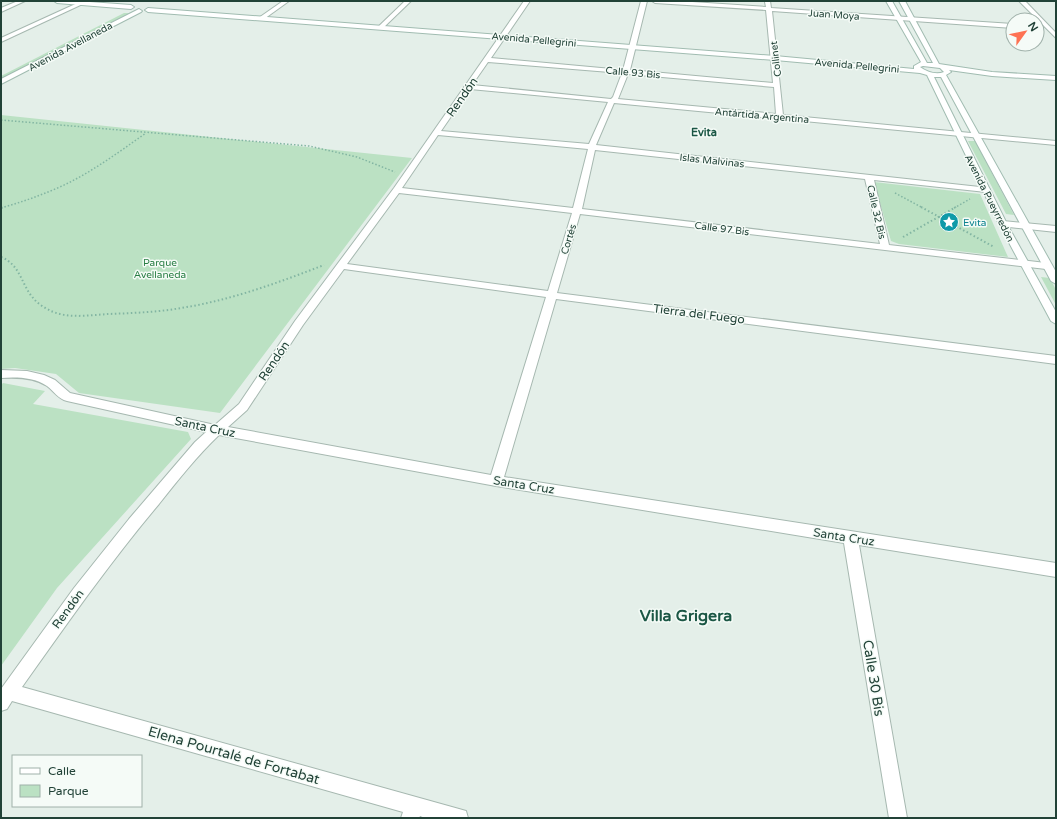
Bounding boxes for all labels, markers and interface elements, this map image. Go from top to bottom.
street label: Juan Moya [808,7,860,23]
north arrow [1005,12,1045,52]
street label: Avenida Avellaneda [26,20,115,74]
text: N [1025,20,1041,34]
street label: Avenida Pellegrini [491,30,577,50]
street label: Collinet [768,40,784,77]
street label: Avenida Pellegrini [814,56,900,76]
street label: Calle 93 Bis [605,65,661,81]
street label: Rendón [443,75,481,119]
street label: Antártida Argentina [714,106,810,126]
district label: Evita [691,126,717,139]
street label: Islas Malvinas [679,152,745,170]
street label: Avenida Pueyrredón [962,153,1016,244]
street label: Calle 32 Bis [864,184,888,241]
place icon: Evita [938,211,960,233]
place label: Evita [963,217,986,229]
street label: Calle 97 Bis [694,220,750,238]
street label: Cortés [559,223,579,256]
park label: Parque Avellaneda [134,257,186,281]
street label: Tierra del Fuego [652,301,746,327]
street label: Rendón [256,339,292,383]
street label: Santa Cruz [173,414,237,440]
street label: Santa Cruz [492,473,556,497]
street label: Santa Cruz [812,525,876,549]
street label: Rendón [49,587,87,631]
district label: Villa Grigera [640,606,732,626]
street label: Calle 30 Bis [859,639,888,718]
street label: Elena Pourtalé de Fortabat [146,723,322,788]
legend [12,755,142,807]
text: Calle [48,764,76,778]
text: Parque [48,784,89,798]

